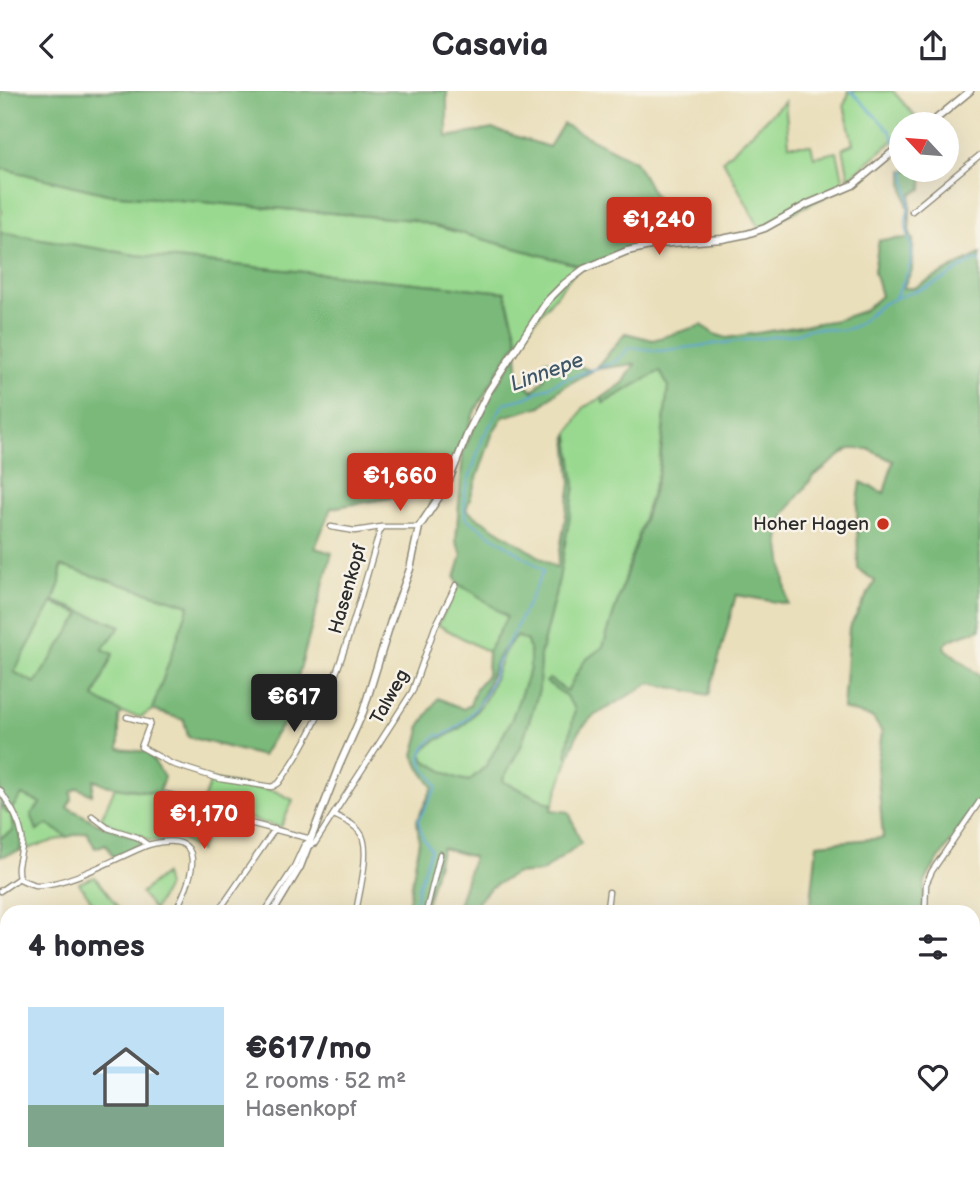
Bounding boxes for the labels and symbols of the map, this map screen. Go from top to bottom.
north arrow [889,112,959,182]
pin: €1,240 [602,197,716,257]
water label: Linnepe [507,347,587,397]
pin: €1,660 [343,453,457,513]
place label: Hoher Hagen [753,513,869,536]
marker: Hoher Hagen [875,516,891,532]
street label: Hasenkopf [324,541,372,637]
street label: Talweg [366,666,414,728]
pin: €617 [253,675,335,734]
pin: €1,170 [147,791,261,851]

